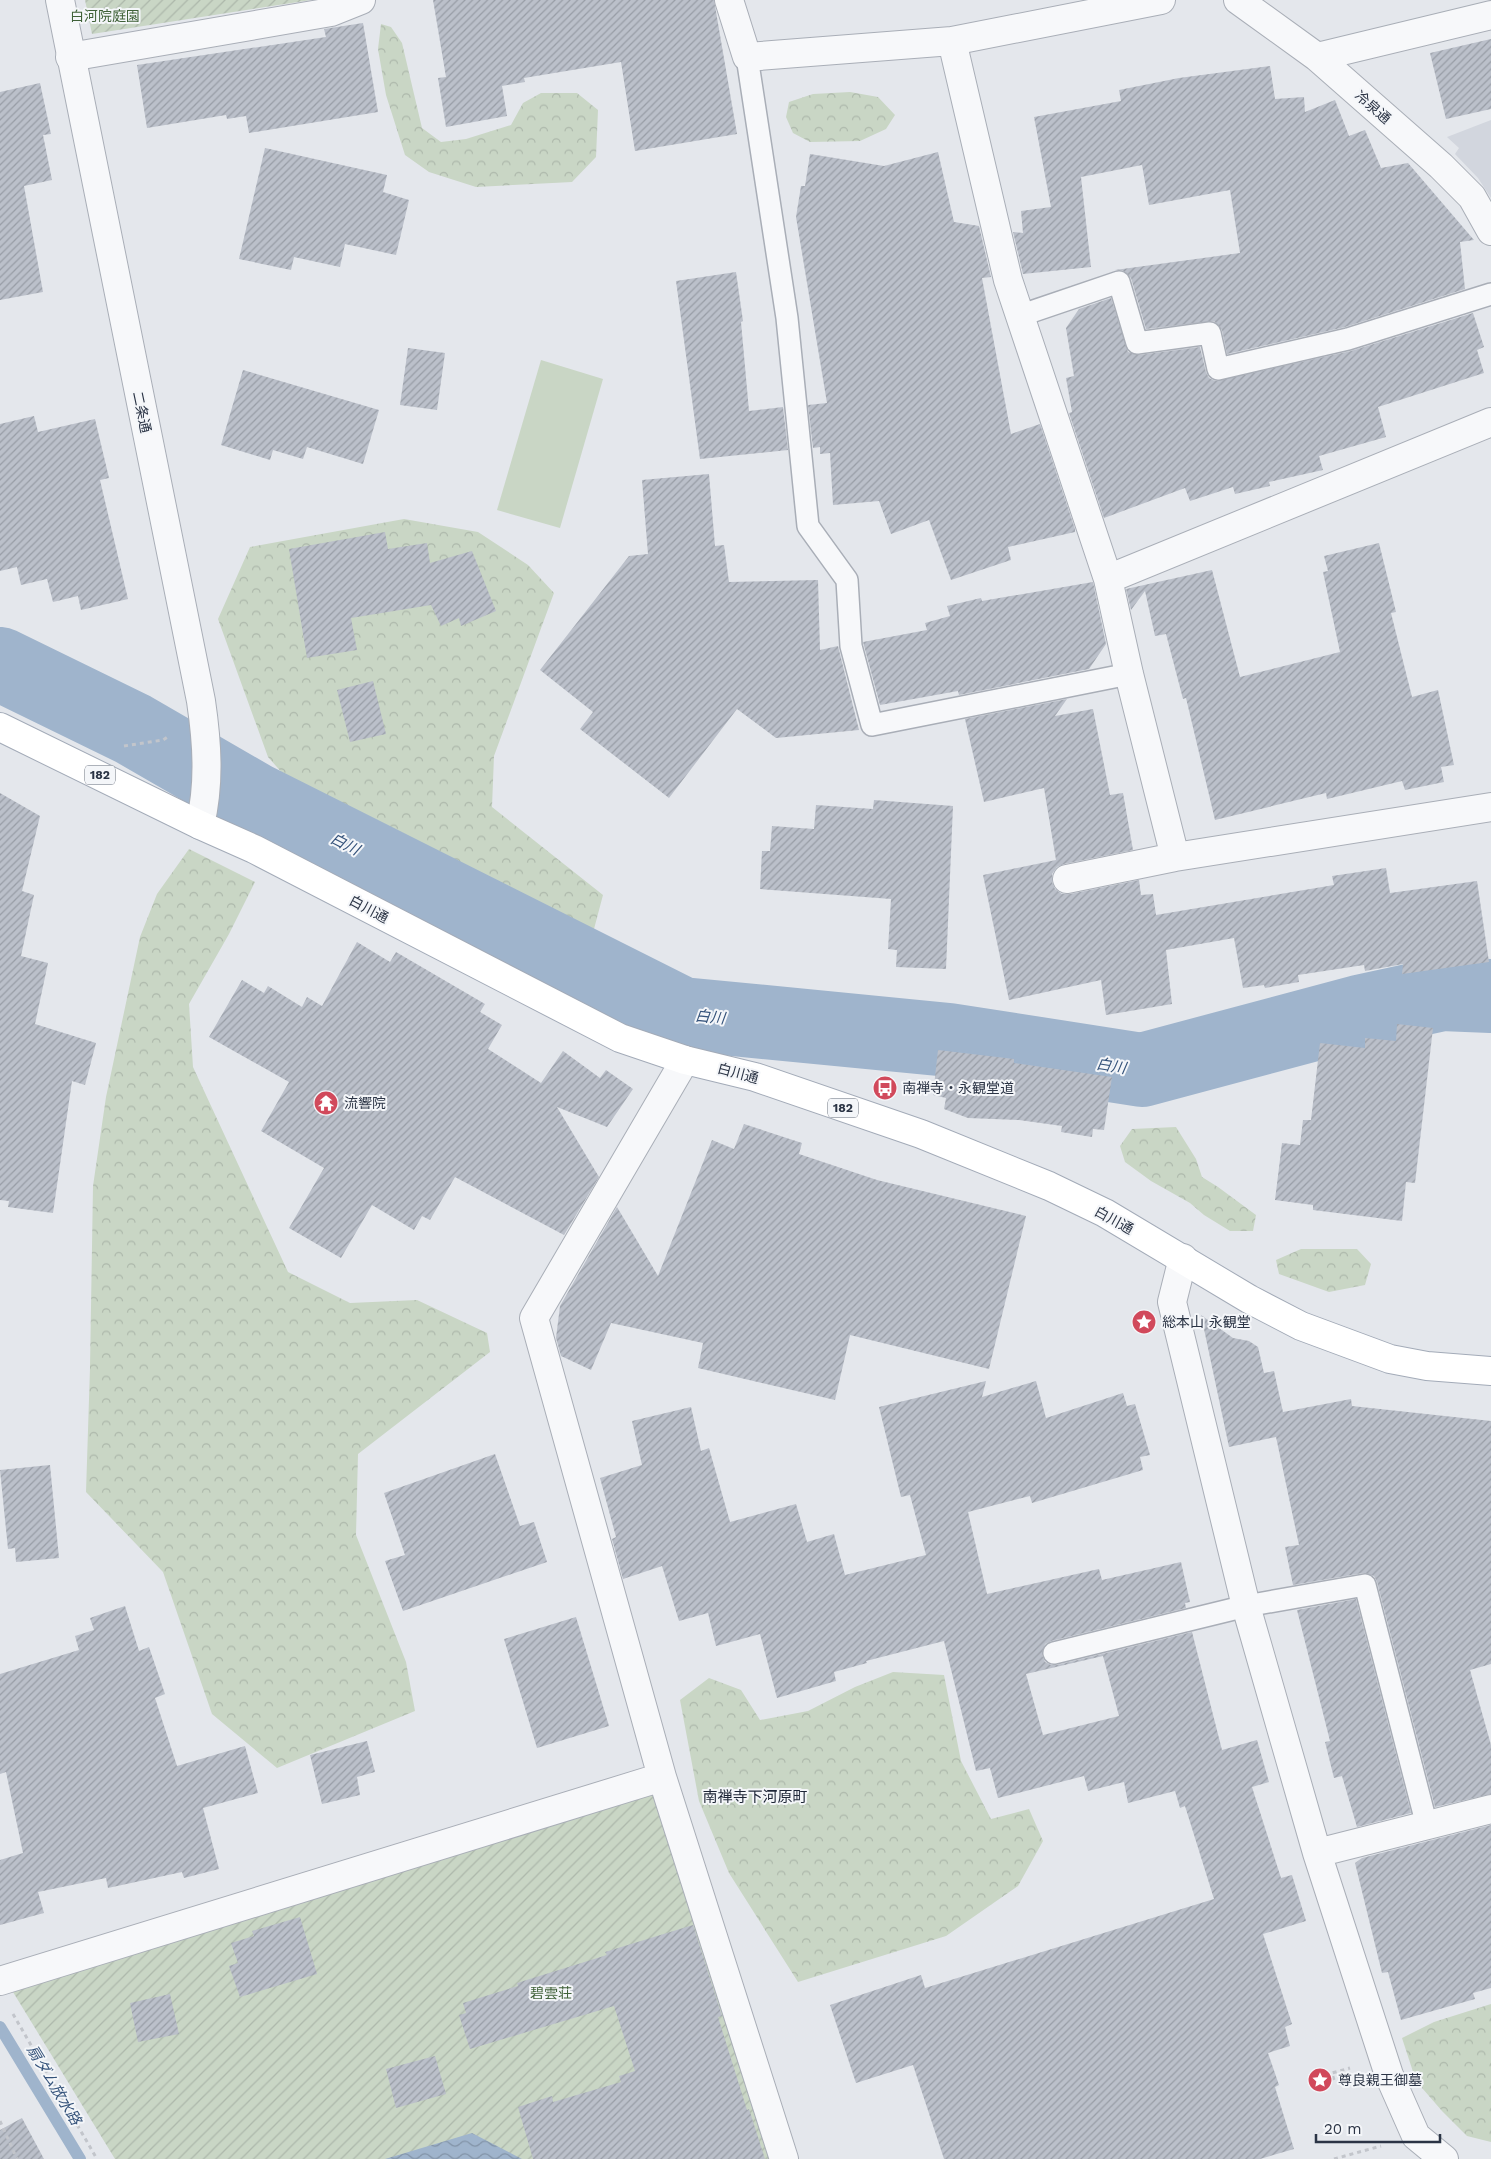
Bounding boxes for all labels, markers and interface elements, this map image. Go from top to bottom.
park label: 白河院庭園 [70,8,140,24]
street label: 冷泉通 [1352,87,1394,127]
street label: 二条通 [130,390,154,434]
road number: 182 [85,766,115,784]
water label: 白川 [328,829,364,860]
street label: 白川通 [347,892,391,926]
water label: 白川 [694,1006,728,1028]
water label: 白川 [1095,1055,1129,1078]
street label: 白川通 [716,1060,760,1086]
bus stop icon: 南禅寺・永観堂道 [872,1075,898,1101]
place label: 南禅寺・永観堂道 [902,1080,1014,1096]
temple icon: 流響院 [313,1090,339,1116]
place label: 流響院 [344,1095,386,1111]
road number: 182 [828,1098,858,1118]
street label: 白川通 [1092,1203,1136,1237]
place icon: 総本山 永観堂 [1131,1309,1157,1335]
place label: 総本山 永観堂 [1162,1314,1251,1330]
district label: 南禅寺下河原町 [702,1788,808,1806]
park label: 碧雲荘 [530,1985,572,2001]
water label: 扇ダム放水路 [23,2042,86,2130]
place icon: 尊良親王御墓 [1307,2067,1333,2093]
place label: 尊良親王御墓 [1338,2072,1422,2088]
scale bar [1316,2112,1440,2144]
text: 20 m [1324,2120,1362,2138]

